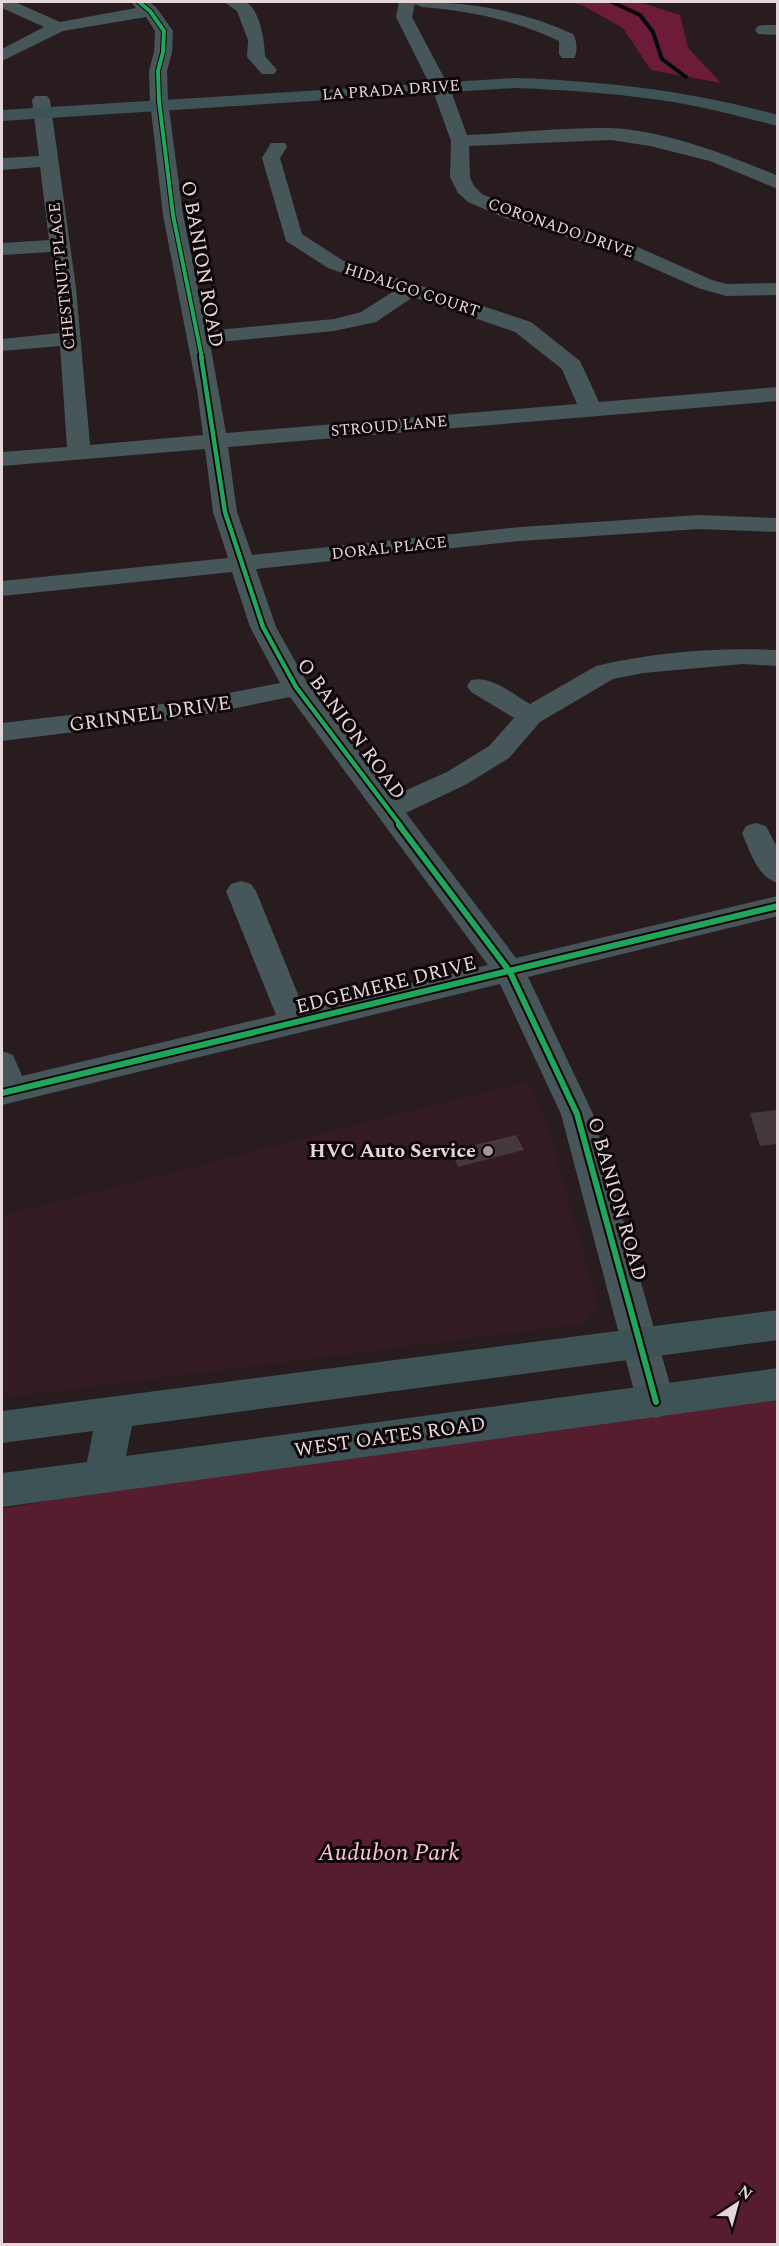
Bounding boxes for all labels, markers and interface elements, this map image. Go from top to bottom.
street label: LA PRADA DRIVE [321,73,461,107]
street label: O BANION ROAD [173,178,231,350]
street label: CORONADO DRIVE [485,192,637,264]
street label: CHESTNUT PLACE [42,201,82,351]
street label: HIDALGO COURT [341,257,483,323]
street label: STROUD LANE [330,409,448,443]
street label: DORAL PLACE [330,530,448,566]
street label: O BANION ROAD [289,652,413,806]
street label: GRINNEL DRIVE [67,688,233,740]
street label: EDGEMERE DRIVE [293,948,479,1022]
street label: O BANION ROAD [579,1114,655,1284]
place label: HVC Auto Service [309,1136,476,1166]
marker: HVC Auto Service [481,1144,495,1158]
street label: WEST OATES ROAD [292,1409,488,1465]
park label: Audubon Park [317,1835,460,1871]
north arrow [707,2174,767,2234]
text: N [733,2179,758,2206]

